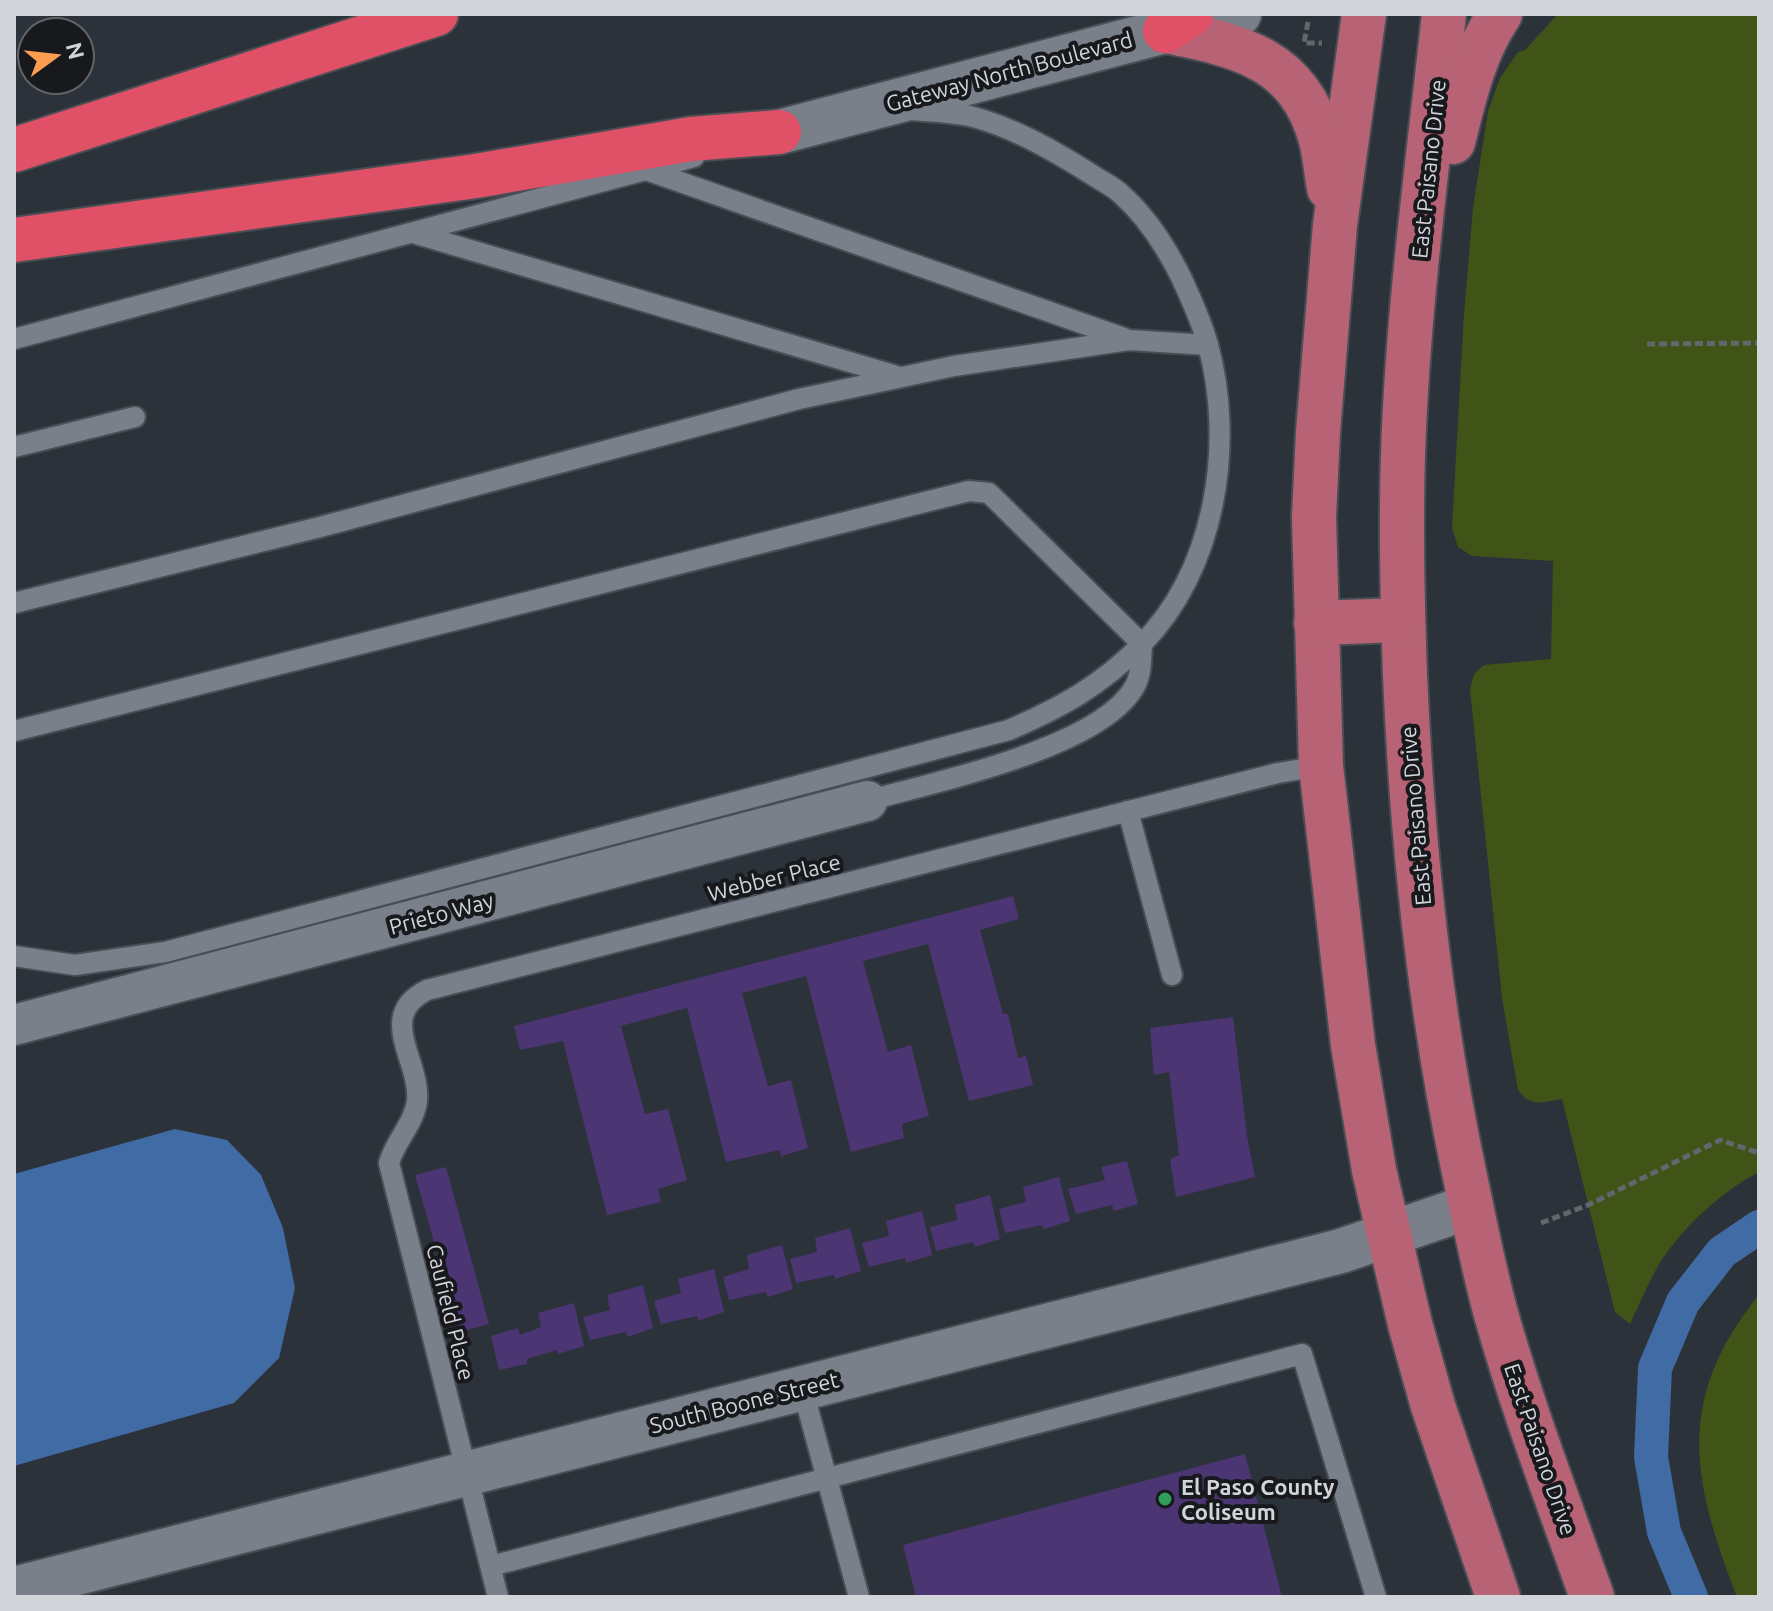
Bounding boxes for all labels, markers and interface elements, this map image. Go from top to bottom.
north arrow [16,16,96,96]
street label: Gateway North Boulevard [883,26,1135,116]
text: N [62,40,90,62]
street label: East Paisano Drive [1406,78,1450,260]
street label: East Paisano Drive [1395,725,1435,907]
street label: Webber Place [705,848,843,906]
street label: Prieto Way [386,887,496,939]
street label: Caufield Place [422,1241,480,1383]
street label: East Paisano Drive [1500,1360,1582,1538]
street label: South Boone Street [647,1366,842,1438]
place label: El Paso County Coliseum [1181,1474,1335,1524]
marker: El Paso County Coliseum [1156,1490,1174,1508]

